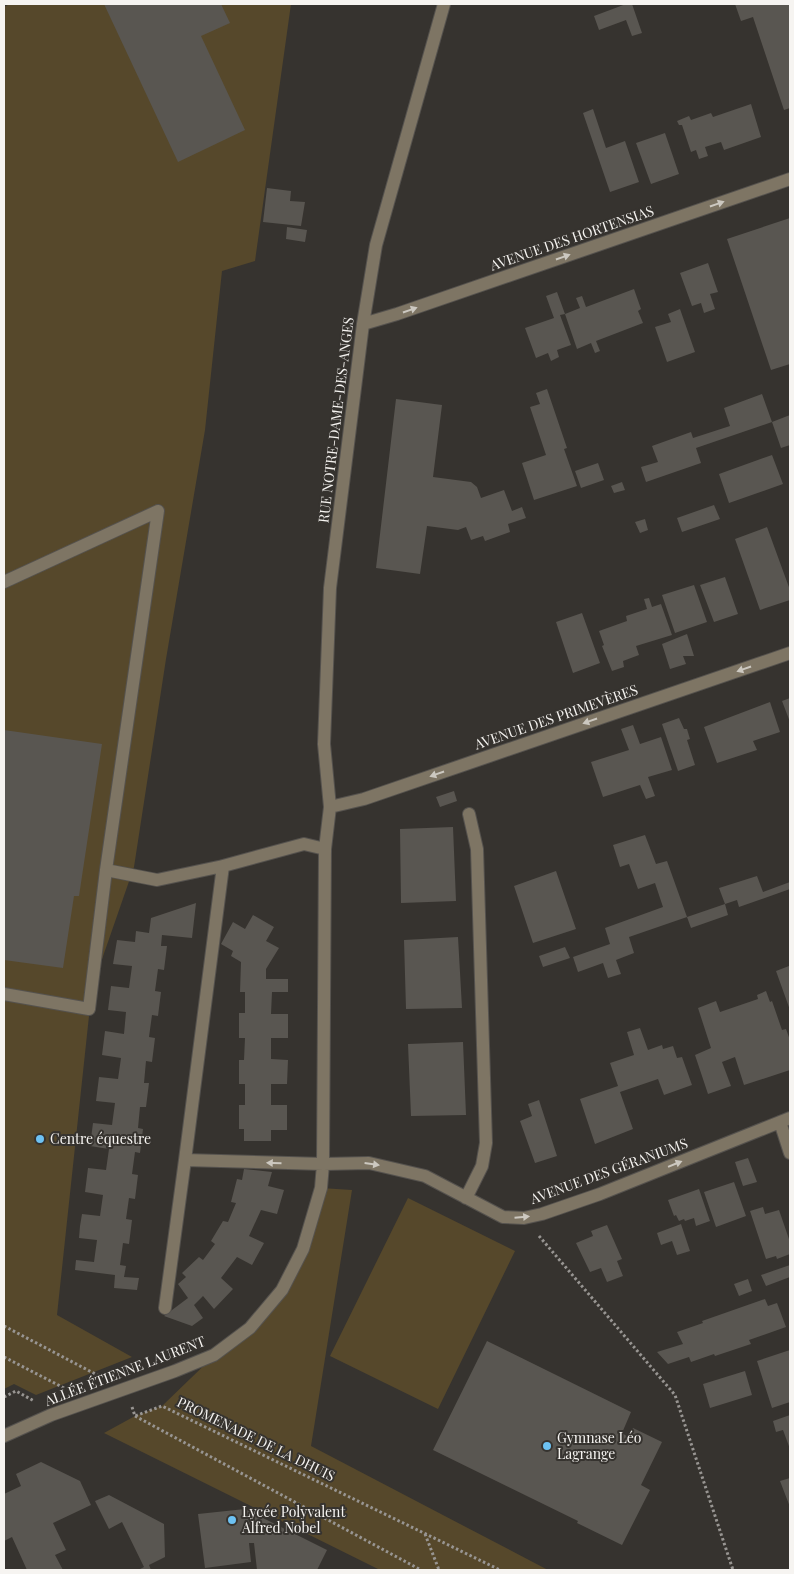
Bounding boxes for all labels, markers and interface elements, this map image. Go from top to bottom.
one-way arrow [710,200,725,208]
street label: AVENUE DES HORTENSIAS [486,201,656,275]
one-way arrow [556,253,571,260]
one-way arrow [402,306,417,313]
street label: RUE NOTRE-DAME-DES-ANGES [313,316,358,524]
one-way arrow [736,665,751,673]
street label: AVENUE DES PRIMEVÈRES [471,680,640,754]
one-way arrow [583,718,598,726]
one-way arrow [429,771,444,778]
place label: Centre équestre [50,1129,151,1148]
marker: Centre équestre [34,1133,46,1145]
street label: AVENUE DES GÉRANIUMS [526,1133,690,1208]
one-way arrow [266,1158,282,1166]
one-way arrow [668,1159,682,1167]
one-way arrow [364,1160,380,1168]
one-way arrow [515,1213,531,1221]
street label: ALLÉE ÉTIENNE LAURENT [41,1331,208,1410]
street label: PROMENADE DE LA DHUIS [174,1392,338,1485]
place label: Gymnase Léo Lagrange [557,1428,642,1463]
marker: Gymnase Léo Lagrange [541,1440,553,1452]
place label: Lycée Polyvalent Alfred Nobel [241,1502,346,1537]
marker: Lycée Polyvalent Alfred Nobel [226,1514,238,1526]

